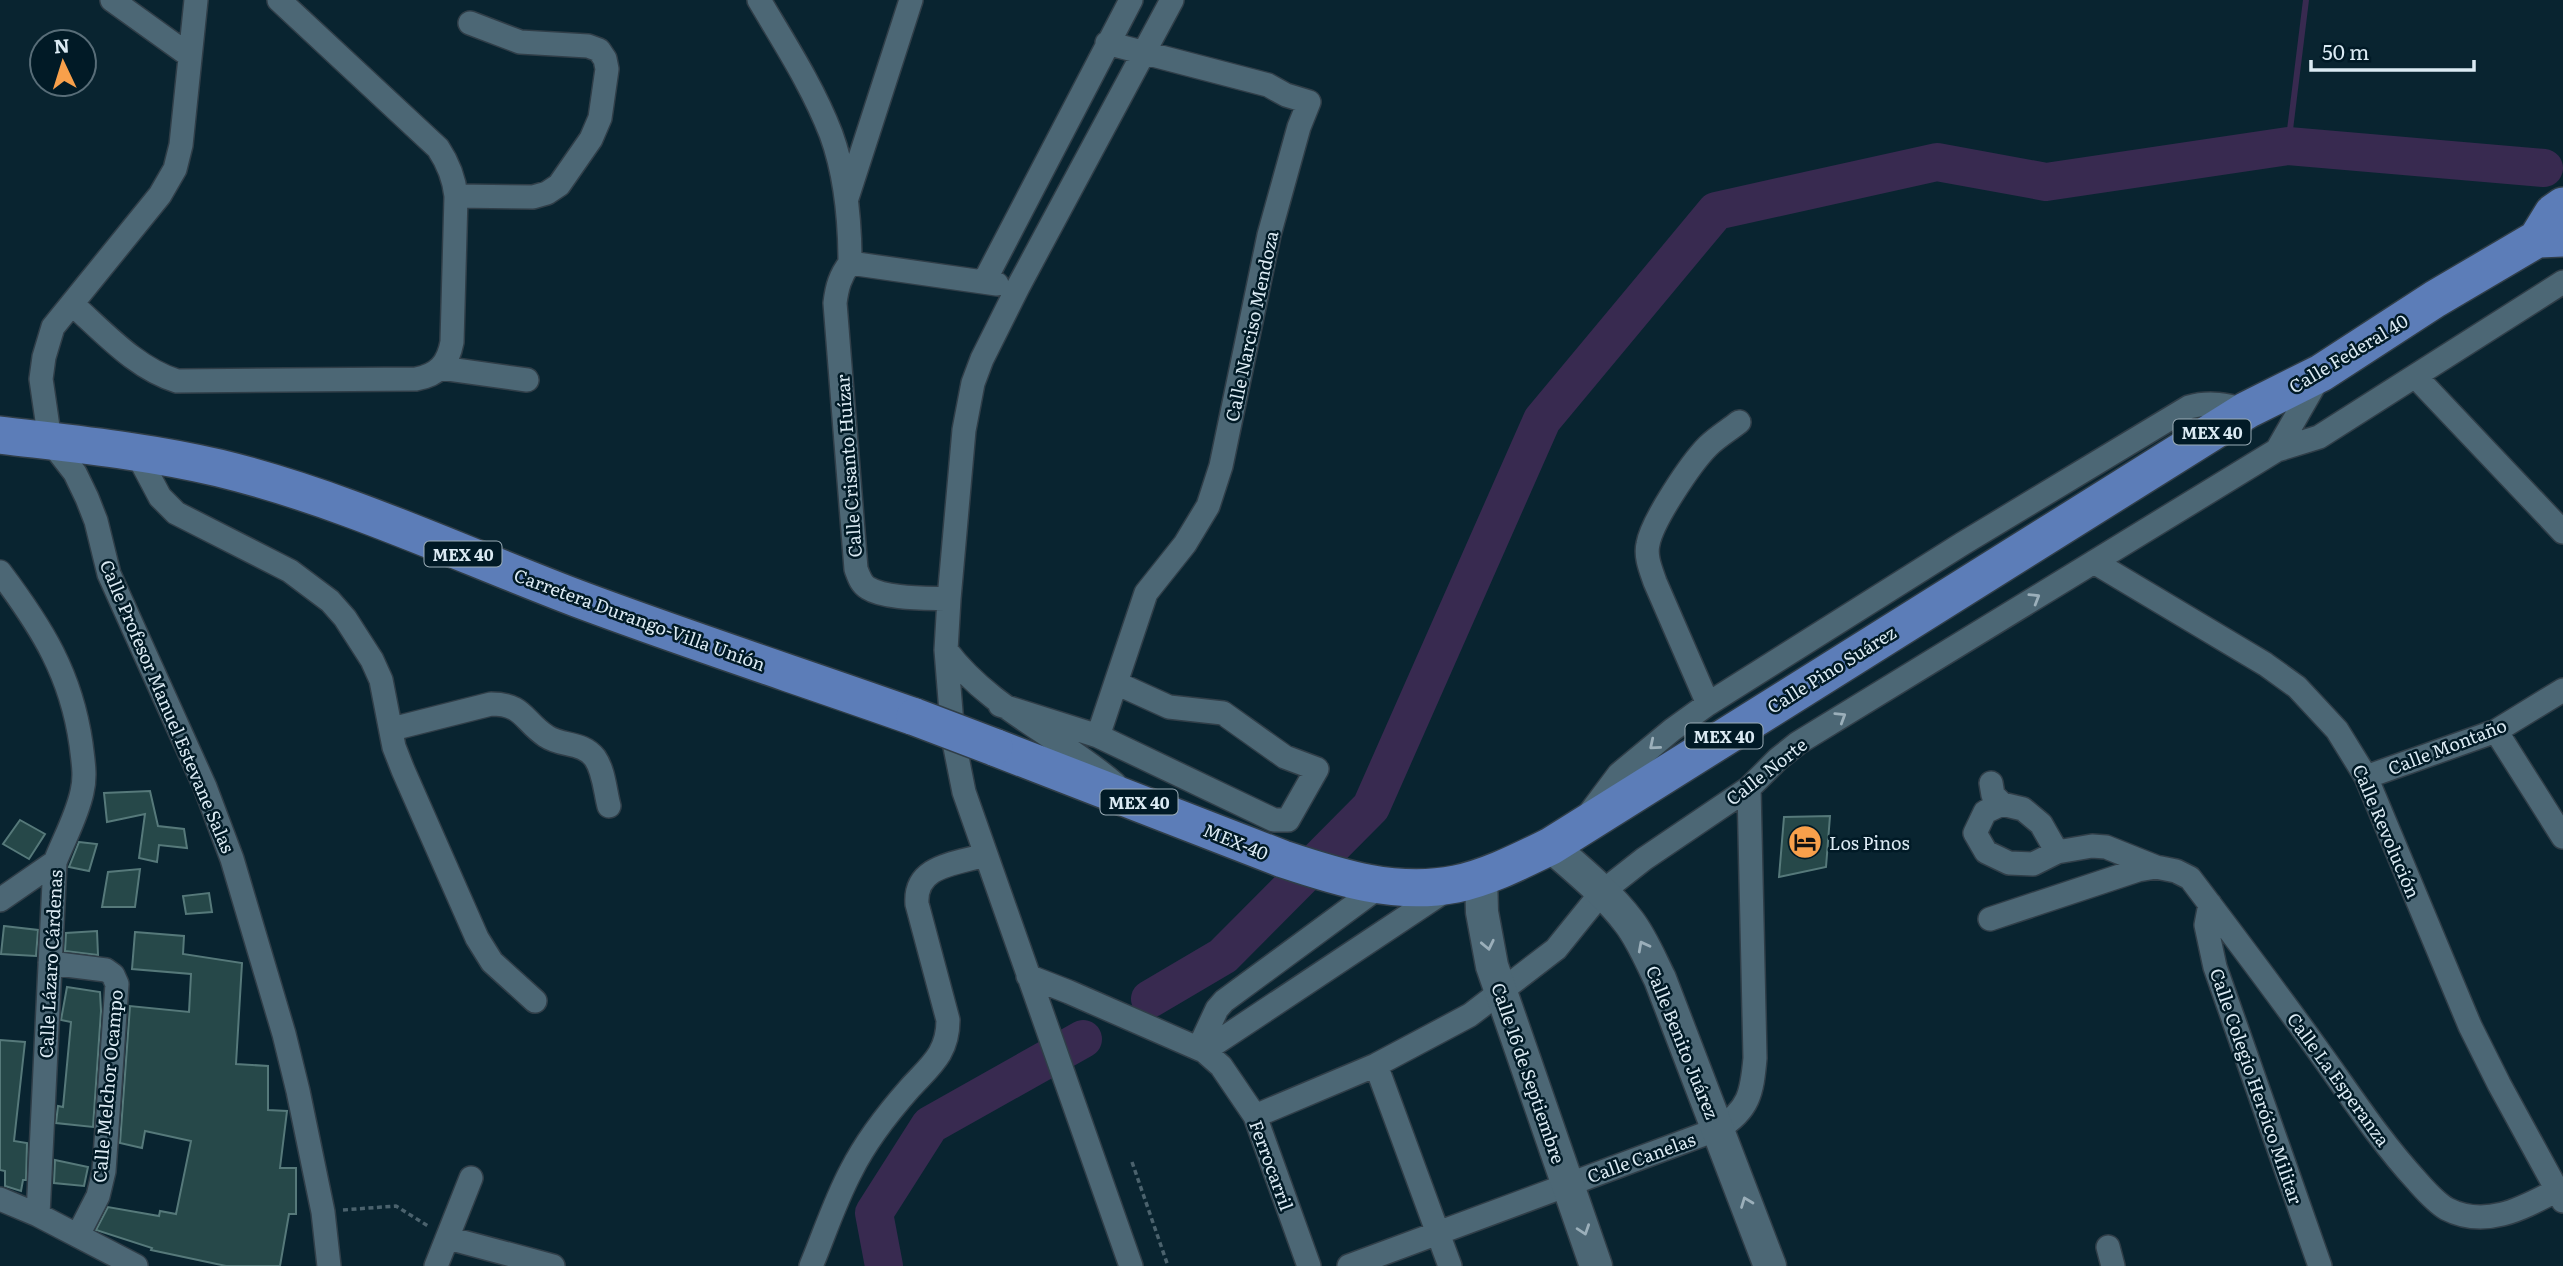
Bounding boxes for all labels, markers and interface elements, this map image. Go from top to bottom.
north arrow [28,28,98,98]
scale bar [2311,28,2474,72]
text: N [53,31,71,60]
text: 50 m [2322,35,2369,66]
street label: Calle Narciso Mendoza [1218,228,1284,424]
street label: Calle Federal 40 [2283,307,2413,399]
street label: Calle Crisanto Huízar [828,373,868,558]
road number: MEX 40 [2174,420,2250,444]
road number: MEX 40 [424,541,502,566]
street label: Calle Profesor Manuel Estevane Salas [94,555,242,857]
street label: Carretera Durango-Villa Unión [511,561,770,677]
one-way arrow [2027,594,2040,607]
street label: Calle Pino Suárez [1761,618,1901,720]
street label: Calle Montaño [2384,711,2510,781]
one-way arrow [1833,713,1846,726]
road number: MEX 40 [1686,723,1762,748]
street label: Calle Norte [1720,731,1812,811]
one-way arrow [1649,737,1662,749]
street label: Calle Revolución [2347,760,2427,902]
road number: MEX 40 [1100,790,1178,814]
street label: MEX-40 [1199,816,1273,866]
hotel icon: Los Pinos [1786,823,1824,861]
place label: Los Pinos [1829,829,1910,856]
street label: Calle Lázaro Cárdenas [32,869,68,1059]
one-way arrow [1479,939,1494,951]
one-way arrow [1638,940,1651,953]
street label: Calle Benito Juárez [1640,961,1726,1123]
street label: Calle Colegio Heróico Militar [2204,965,2310,1208]
street label: Calle 16 de Septiembre [1485,979,1573,1167]
street label: Calle Melchor Ocampo [85,988,129,1184]
street label: Calle La Esperanza [2281,1006,2397,1152]
street label: Ferrocarril [1243,1116,1301,1214]
street label: Calle Canelas [1583,1125,1699,1189]
one-way arrow [1740,1197,1754,1209]
one-way arrow [1575,1223,1589,1235]

